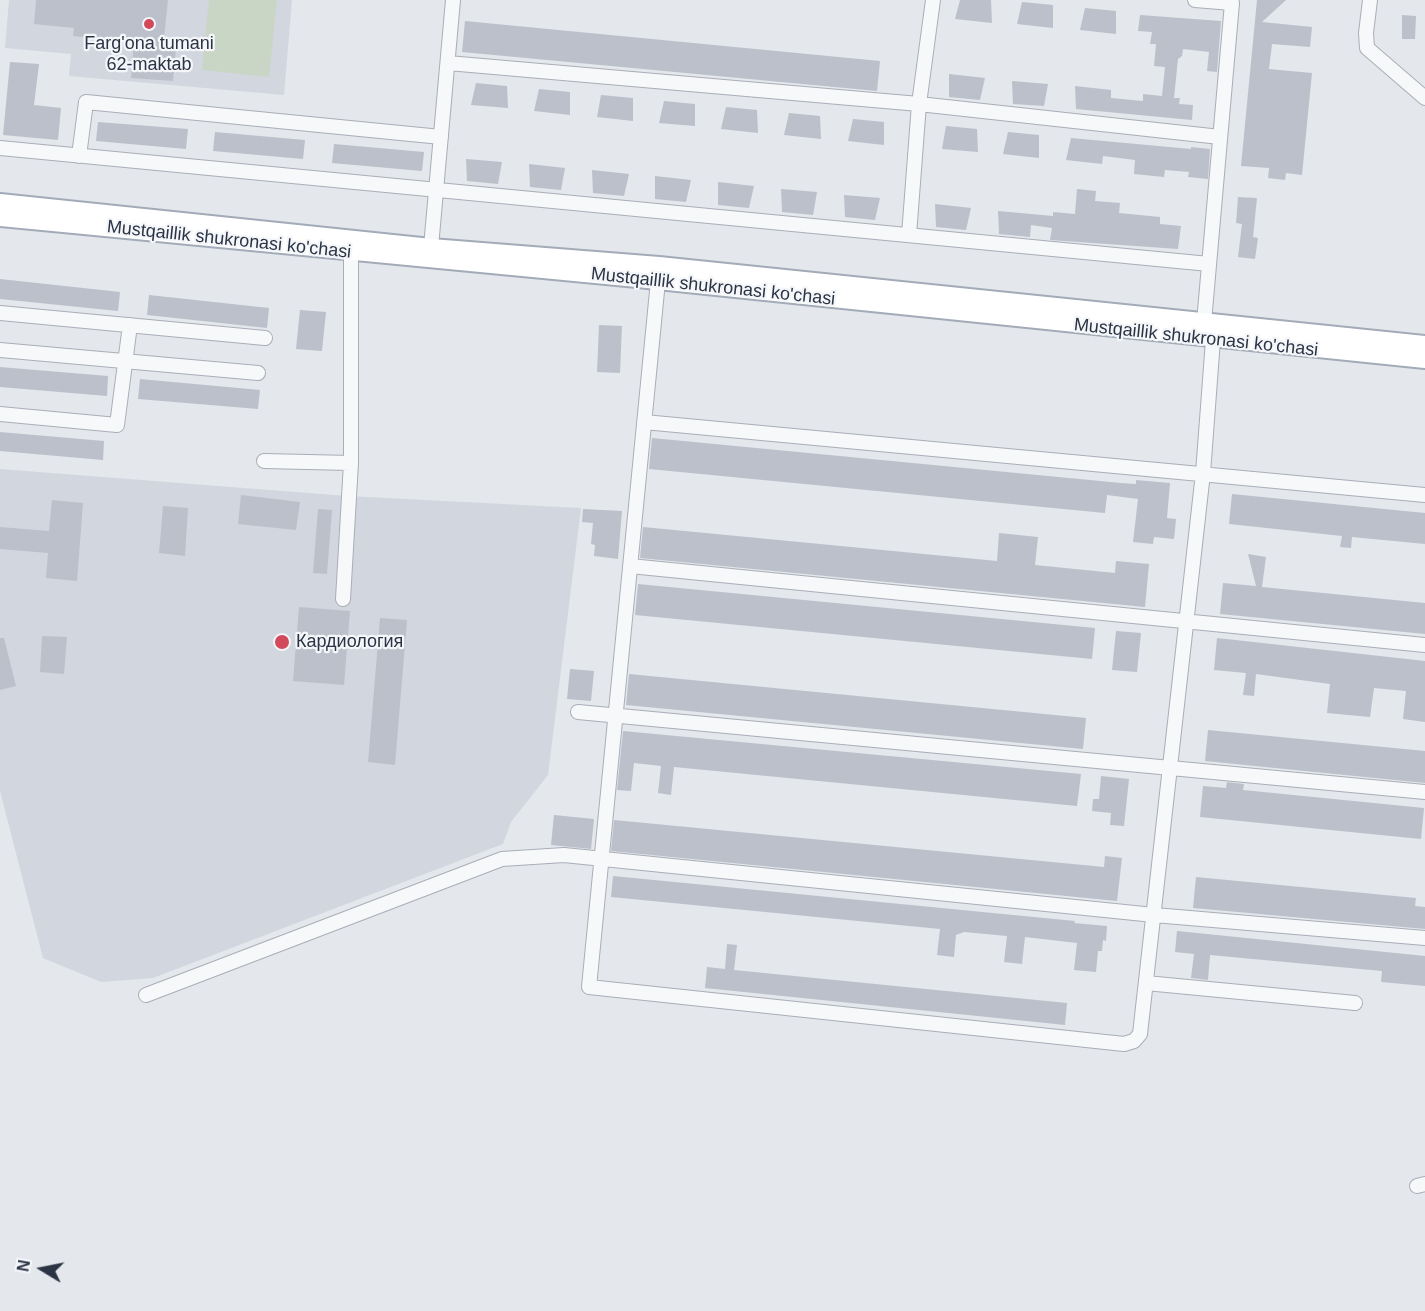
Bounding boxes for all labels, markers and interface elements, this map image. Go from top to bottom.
marker: Farg'ona tumani 62-maktab [142,17,156,31]
place label: Farg'ona tumani 62-maktab [84,33,214,76]
street label: Mustqaillik shukronasi ko'chasi [106,216,352,264]
street label: Mustqaillik shukronasi ko'chasi [590,263,836,311]
street label: Mustqaillik shukronasi ko'chasi [1073,314,1319,362]
place label: Кардиология [296,631,403,653]
marker: Кардиология [273,633,291,651]
north arrow [12,1239,72,1299]
text: N [14,1259,33,1273]

